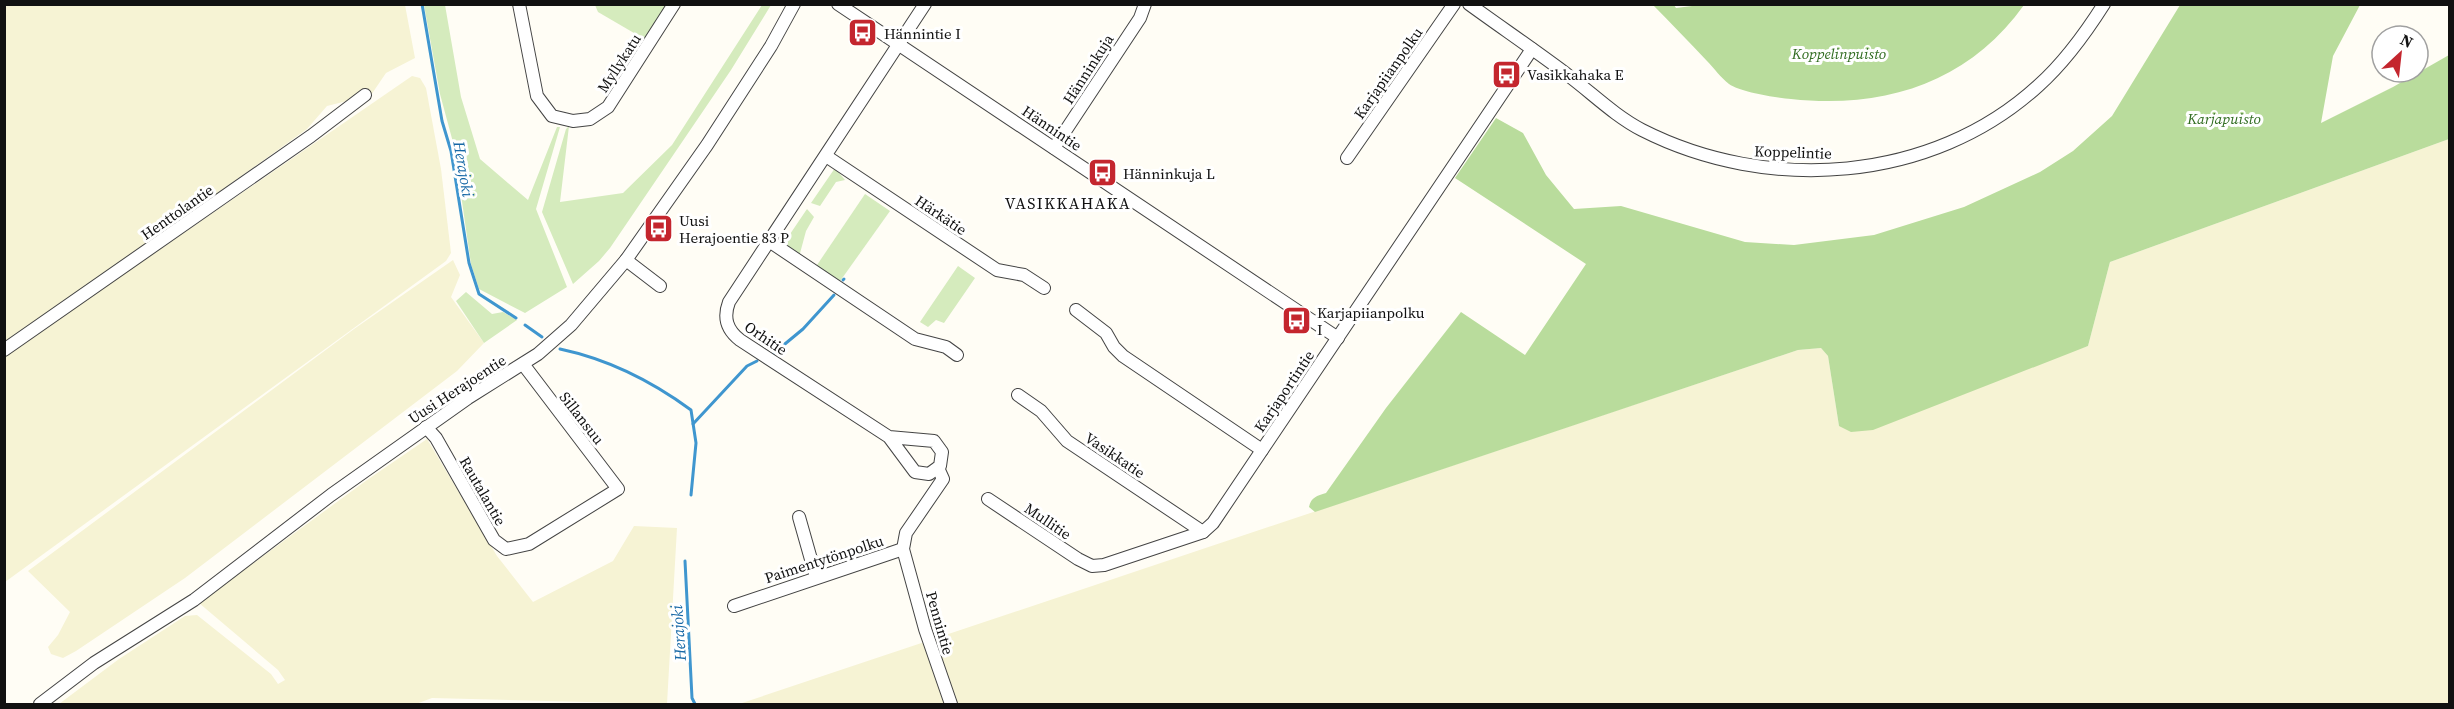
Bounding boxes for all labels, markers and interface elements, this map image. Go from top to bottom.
bus stop icon: Hännintie I [847,17,879,49]
place label: Hännintie I [884,23,961,44]
street label: Karjapiianpolku [1349,23,1428,123]
north arrow [2370,24,2430,84]
text: N [2397,28,2417,53]
street label: Myllykatu [592,29,646,96]
street label: Hänninkuja [1058,30,1119,108]
park label: Koppelinpuisto [1791,43,1886,64]
bus stop icon: Vasikkahaka E [1490,58,1522,90]
place label: Vasikkahaka E [1527,64,1624,85]
street label: Hännintie [1018,100,1086,156]
park label: Karjapuisto [2186,108,2261,129]
water label: Herajoki [448,138,480,199]
street label: Koppelintie [1754,140,1832,164]
bus stop icon: Hänninkuja L [1086,157,1118,189]
place label: Hänninkuja L [1123,163,1215,184]
street label: Henttolantie [137,179,218,245]
street label: Härkätie [911,190,971,240]
district label: VASIKKAHAKA [1005,192,1131,214]
place label: Uusi Herajoentie 83 P [679,210,789,248]
bus stop icon: Uusi Herajoentie 83 P [642,213,674,245]
place label: Karjapiianpolku I [1317,302,1425,340]
bus stop icon: Karjapiianpolku I [1280,305,1312,337]
street label: Orhitie [741,316,792,360]
street label: Karjaportintie [1249,346,1319,436]
street label: Uusi Herajoentie [404,349,510,428]
street label: Sillansuu [555,387,609,449]
street label: Vasikkatie [1081,427,1150,483]
street label: Rautalantie [455,453,511,530]
street label: Mullitie [1020,498,1076,545]
street label: Paimentytönpolku [762,530,886,588]
street label: Pennintie [921,589,959,657]
water label: Herajoki [665,604,691,663]

